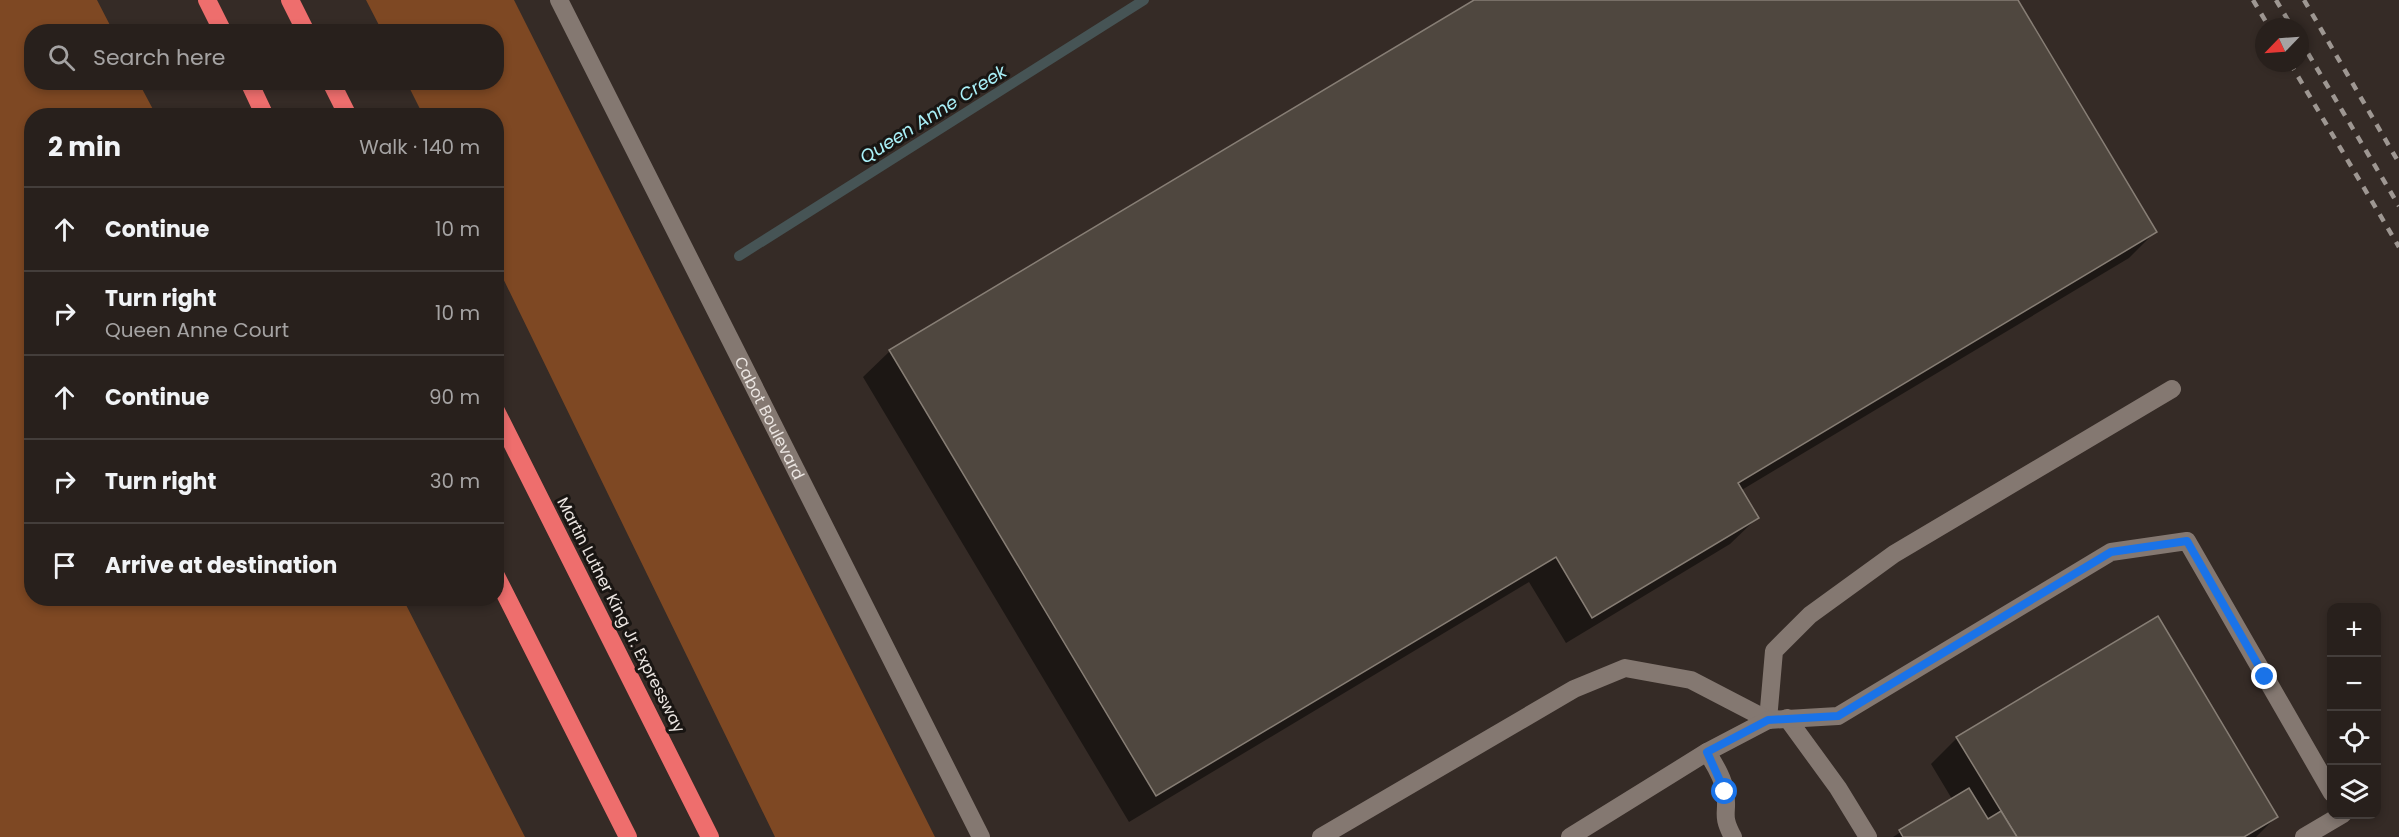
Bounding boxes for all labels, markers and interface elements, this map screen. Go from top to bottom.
north arrow [2255,18,2309,72]
search box [24,24,504,90]
icon: search [45,41,78,74]
text: Search here [93,42,226,73]
water label: Queen Anne Creek [855,58,1012,169]
text: 2 min [48,129,121,165]
text: Walk · 140 m [359,133,480,161]
icon: ahead [48,213,81,246]
text: Continue [105,214,209,245]
text: 10 m [435,215,480,243]
text: Turn right [105,283,216,314]
icon: right [48,297,81,330]
text: 10 m [435,299,480,327]
text: Queen Anne Court [105,316,289,344]
street label: Cabot Boulevard [729,352,810,483]
icon: ahead [48,381,81,414]
text: Continue [105,382,209,413]
text: 90 m [429,383,480,411]
icon: right [48,465,81,498]
text: Turn right [105,466,216,497]
text: 30 m [430,467,480,495]
street label: Martin Luther King Jr. Expressway [551,493,691,737]
icon: arrive [48,549,81,582]
text: Arrive at destination [105,550,337,581]
map controls [2327,603,2381,819]
button: + [2327,603,2381,657]
button: − [2327,657,2381,711]
route end [2251,663,2277,689]
button: locate [2327,711,2381,765]
button: layers [2327,765,2381,819]
route start [1711,778,1737,804]

